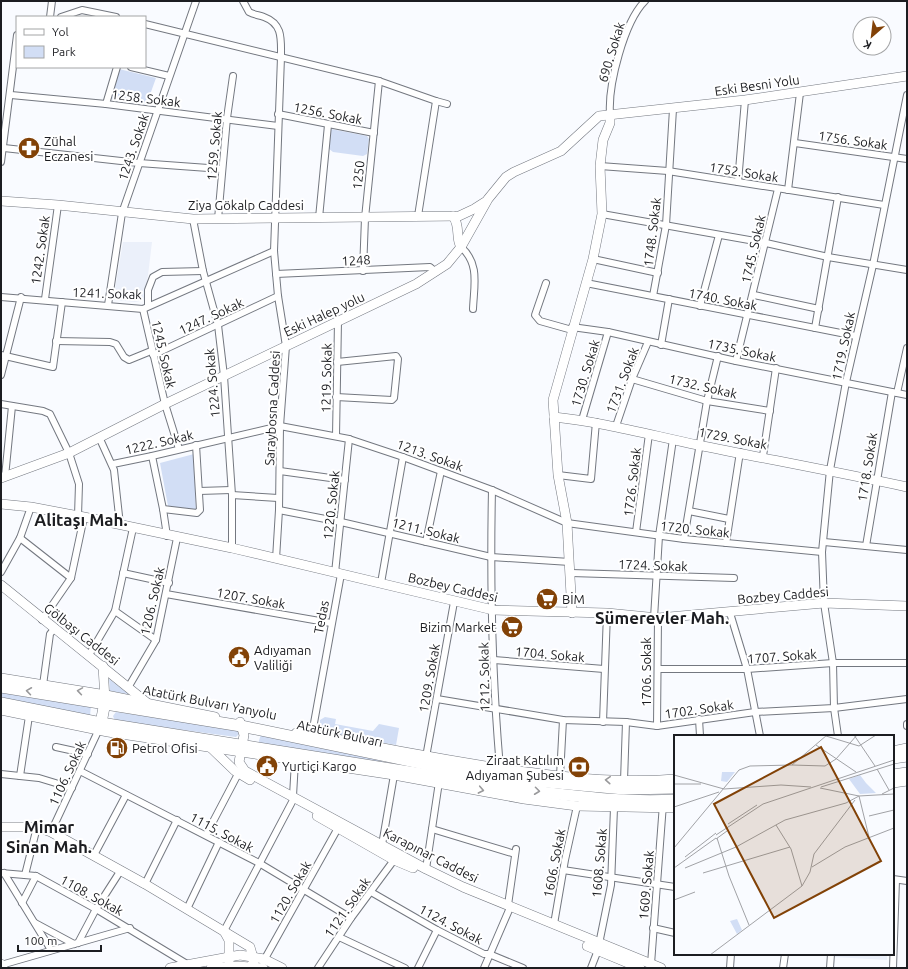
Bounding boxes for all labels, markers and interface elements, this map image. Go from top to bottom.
legend [16,16,146,68]
north arrow [852,16,892,56]
street label: 690. Sokak [595,20,627,84]
text: Yol [52,25,69,38]
text: K [861,37,873,52]
text: Park [52,45,76,58]
street label: Eski Besni Yolu [714,72,800,98]
street label: 1258. Sokak [111,87,182,109]
street label: 1256. Sokak [292,99,364,127]
street label: 1259. Sokak [204,110,224,181]
street label: 1243. Sokak [115,111,151,182]
street label: 1756. Sokak [817,128,889,152]
place label: Zühal Eczanesi [44,134,93,163]
pharmacy icon: Zühal Eczanesi [16,135,42,161]
street label: 1250 [350,160,366,190]
street label: 1752. Sokak [708,160,780,184]
street label: 1748. Sokak [641,196,663,267]
street label: Ziya Gökalp Caddesi [188,198,304,212]
street label: 1745. Sokak [738,213,768,285]
street label: 1242. Sokak [28,214,52,286]
street label: 1248 [341,252,371,268]
street label: 1241. Sokak [72,285,143,301]
street label: 1740. Sokak [687,285,759,313]
street label: Eski Halep yolu [282,289,366,339]
street label: 1247. Sokak [176,295,246,337]
street label: 1719. Sokak [829,310,857,382]
street label: 1245. Sokak [149,318,179,390]
street label: 1735. Sokak [706,336,778,364]
street label: 1730. Sokak [568,337,602,408]
street label: 1219. Sokak [318,343,334,413]
street label: 1731. Sokak [603,345,641,415]
street label: 1224. Sokak [202,347,222,418]
street label: Saraybosna Caddesi [262,350,282,466]
street label: 1732. Sokak [667,371,739,401]
street label: 1729. Sokak [697,424,769,452]
street label: 1222. Sokak [123,427,195,457]
street label: 1718. Sokak [855,431,879,503]
street label: 1213. Sokak [395,436,466,474]
street label: 1726. Sokak [621,446,643,517]
street label: 1220. Sokak [320,469,342,540]
district label: Alitaşı Mah. [34,510,128,530]
street label: 1211. Sokak [390,515,462,545]
street label: 1720. Sokak [660,518,731,540]
street label: 1724. Sokak [618,557,689,573]
street label: 1206. Sokak [137,565,167,637]
street label: Bozbey Caddesi [407,570,499,604]
street label: Bozbey Caddesi [737,584,829,606]
street label: 1207. Sokak [215,585,287,611]
supermarket icon: BİM [534,586,560,612]
place label: BİM [562,591,585,606]
street label: Tedas [311,599,331,635]
street label: Gölbaşı Caddesi [42,600,122,668]
district label: Sümerevler Mah. [595,608,729,627]
supermarket icon: Bizim Market [499,614,525,640]
place label: Bizim Market [420,620,496,634]
street label: 1706. Sokak [639,637,653,707]
street label: 1209. Sokak [416,642,442,714]
street label: 1212. Sokak [476,642,492,712]
place label: Adıyaman Valiliği [254,643,311,672]
public building icon: Adıyaman Valiliği [226,644,252,670]
street label: 1704. Sokak [515,644,586,664]
street label: 1707. Sokak [747,647,818,665]
street label: Atatürk Bulvarı Yanyolu [142,682,278,722]
one-way arrow [25,687,32,696]
one-way arrow [77,687,83,696]
street label: 1702. Sokak [663,697,735,721]
street label: Atatürk Bulvarı [296,717,384,749]
fuel station icon: Petrol Ofisi [104,735,130,761]
inset map [674,735,894,955]
street label: 1106. Sokak [46,738,88,808]
place label: Petrol Ofisi [132,741,198,755]
public building icon: Yurtiçi Kargo [254,753,280,779]
place label: Ziraat Katılım Adıyaman Şubesi [466,753,564,782]
bank icon: Ziraat Katılım Adıyaman Şubesi [566,754,592,780]
place label: Yurtiçi Kargo [282,759,357,773]
one-way arrow [605,775,611,784]
one-way arrow [478,786,484,794]
one-way arrow [534,787,540,796]
street label: 1115. Sokak [188,809,256,855]
district label: Mimar Sinan Mah. [6,817,92,856]
street label: Karapınar Caddesi [381,825,481,885]
street label: 1606. Sokak [540,827,568,899]
street label: 1608. Sokak [589,827,609,898]
street label: 1609. Sokak [636,849,656,920]
street label: 1120. Sokak [267,858,314,926]
street label: 1108. Sokak [58,872,126,918]
street label: 1121. Sokak [321,874,373,940]
street label: 1124. Sokak [417,901,485,947]
scale bar [18,927,101,953]
text: 100 m [24,934,57,947]

